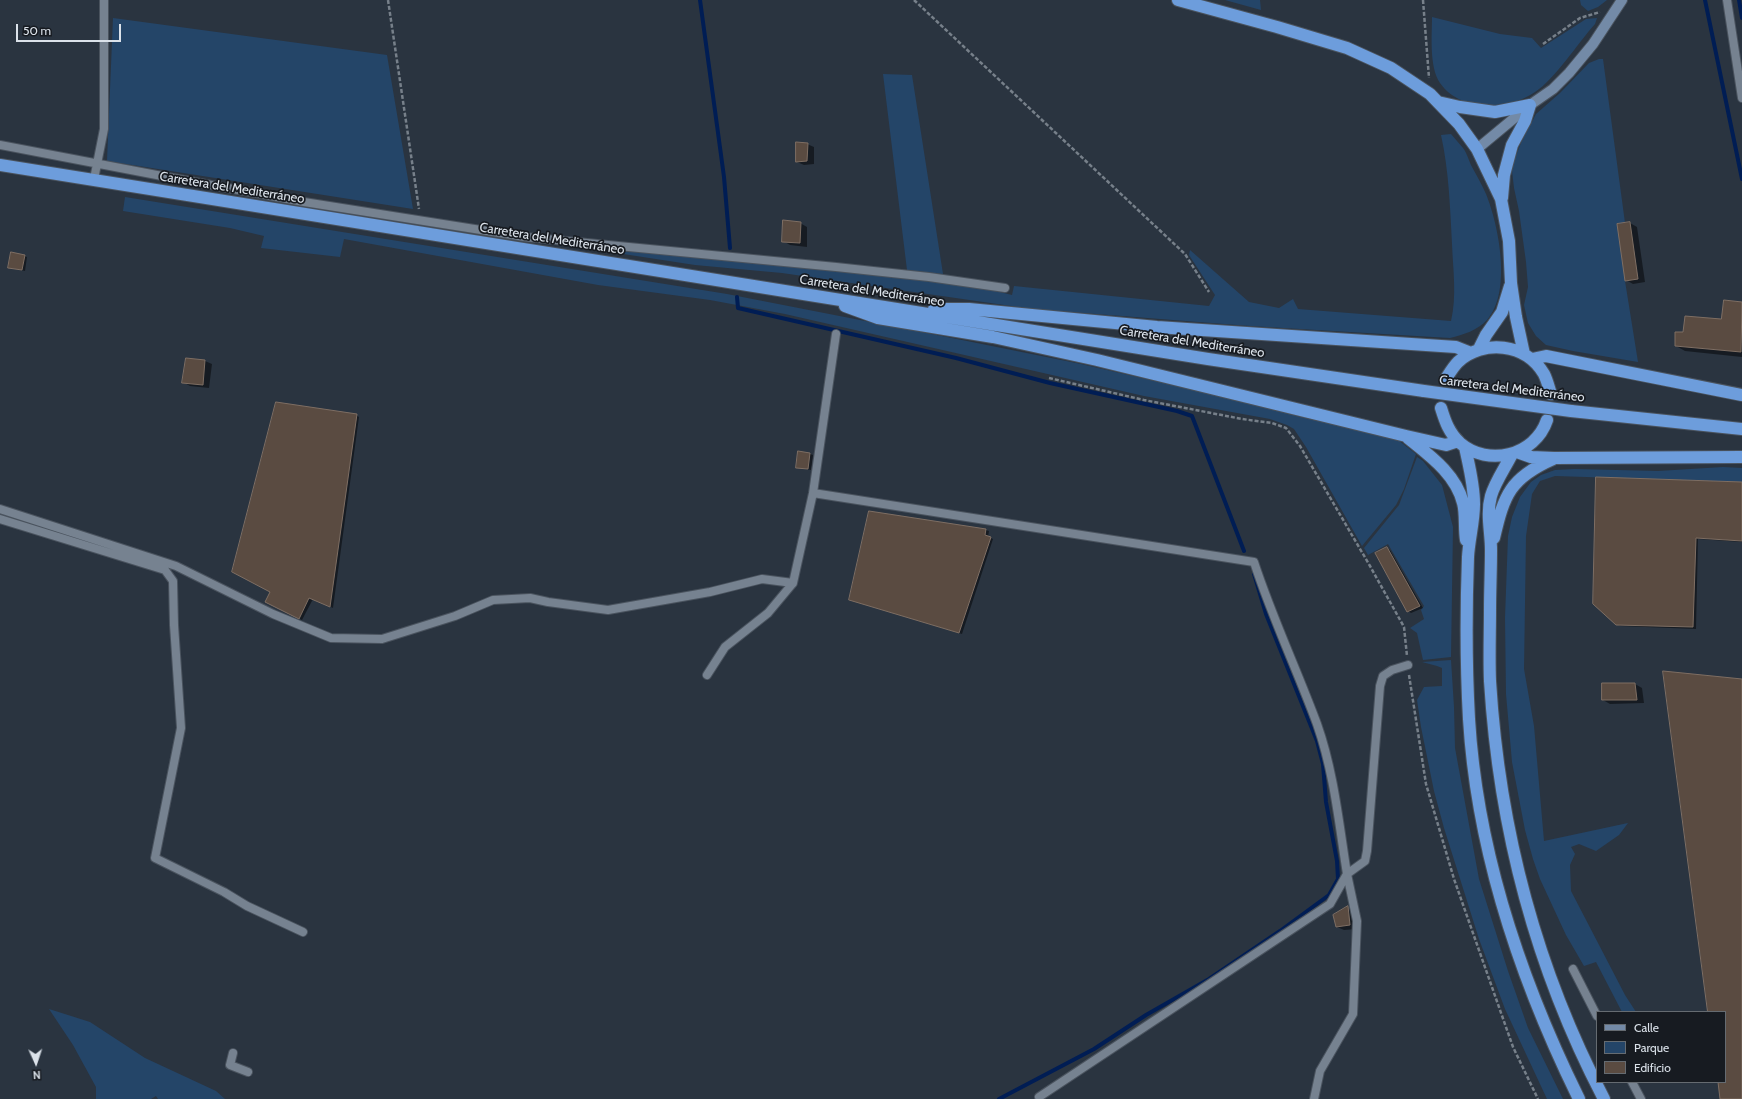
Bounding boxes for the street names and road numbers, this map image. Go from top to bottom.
street label: Carretera del Mediterráneo [158,169,306,207]
street label: Carretera del Mediterráneo [478,220,626,258]
street label: Carretera del Mediterráneo [798,272,946,310]
street label: Carretera del Mediterráneo [1118,323,1266,361]
street label: Carretera del Mediterráneo [1438,372,1586,406]

